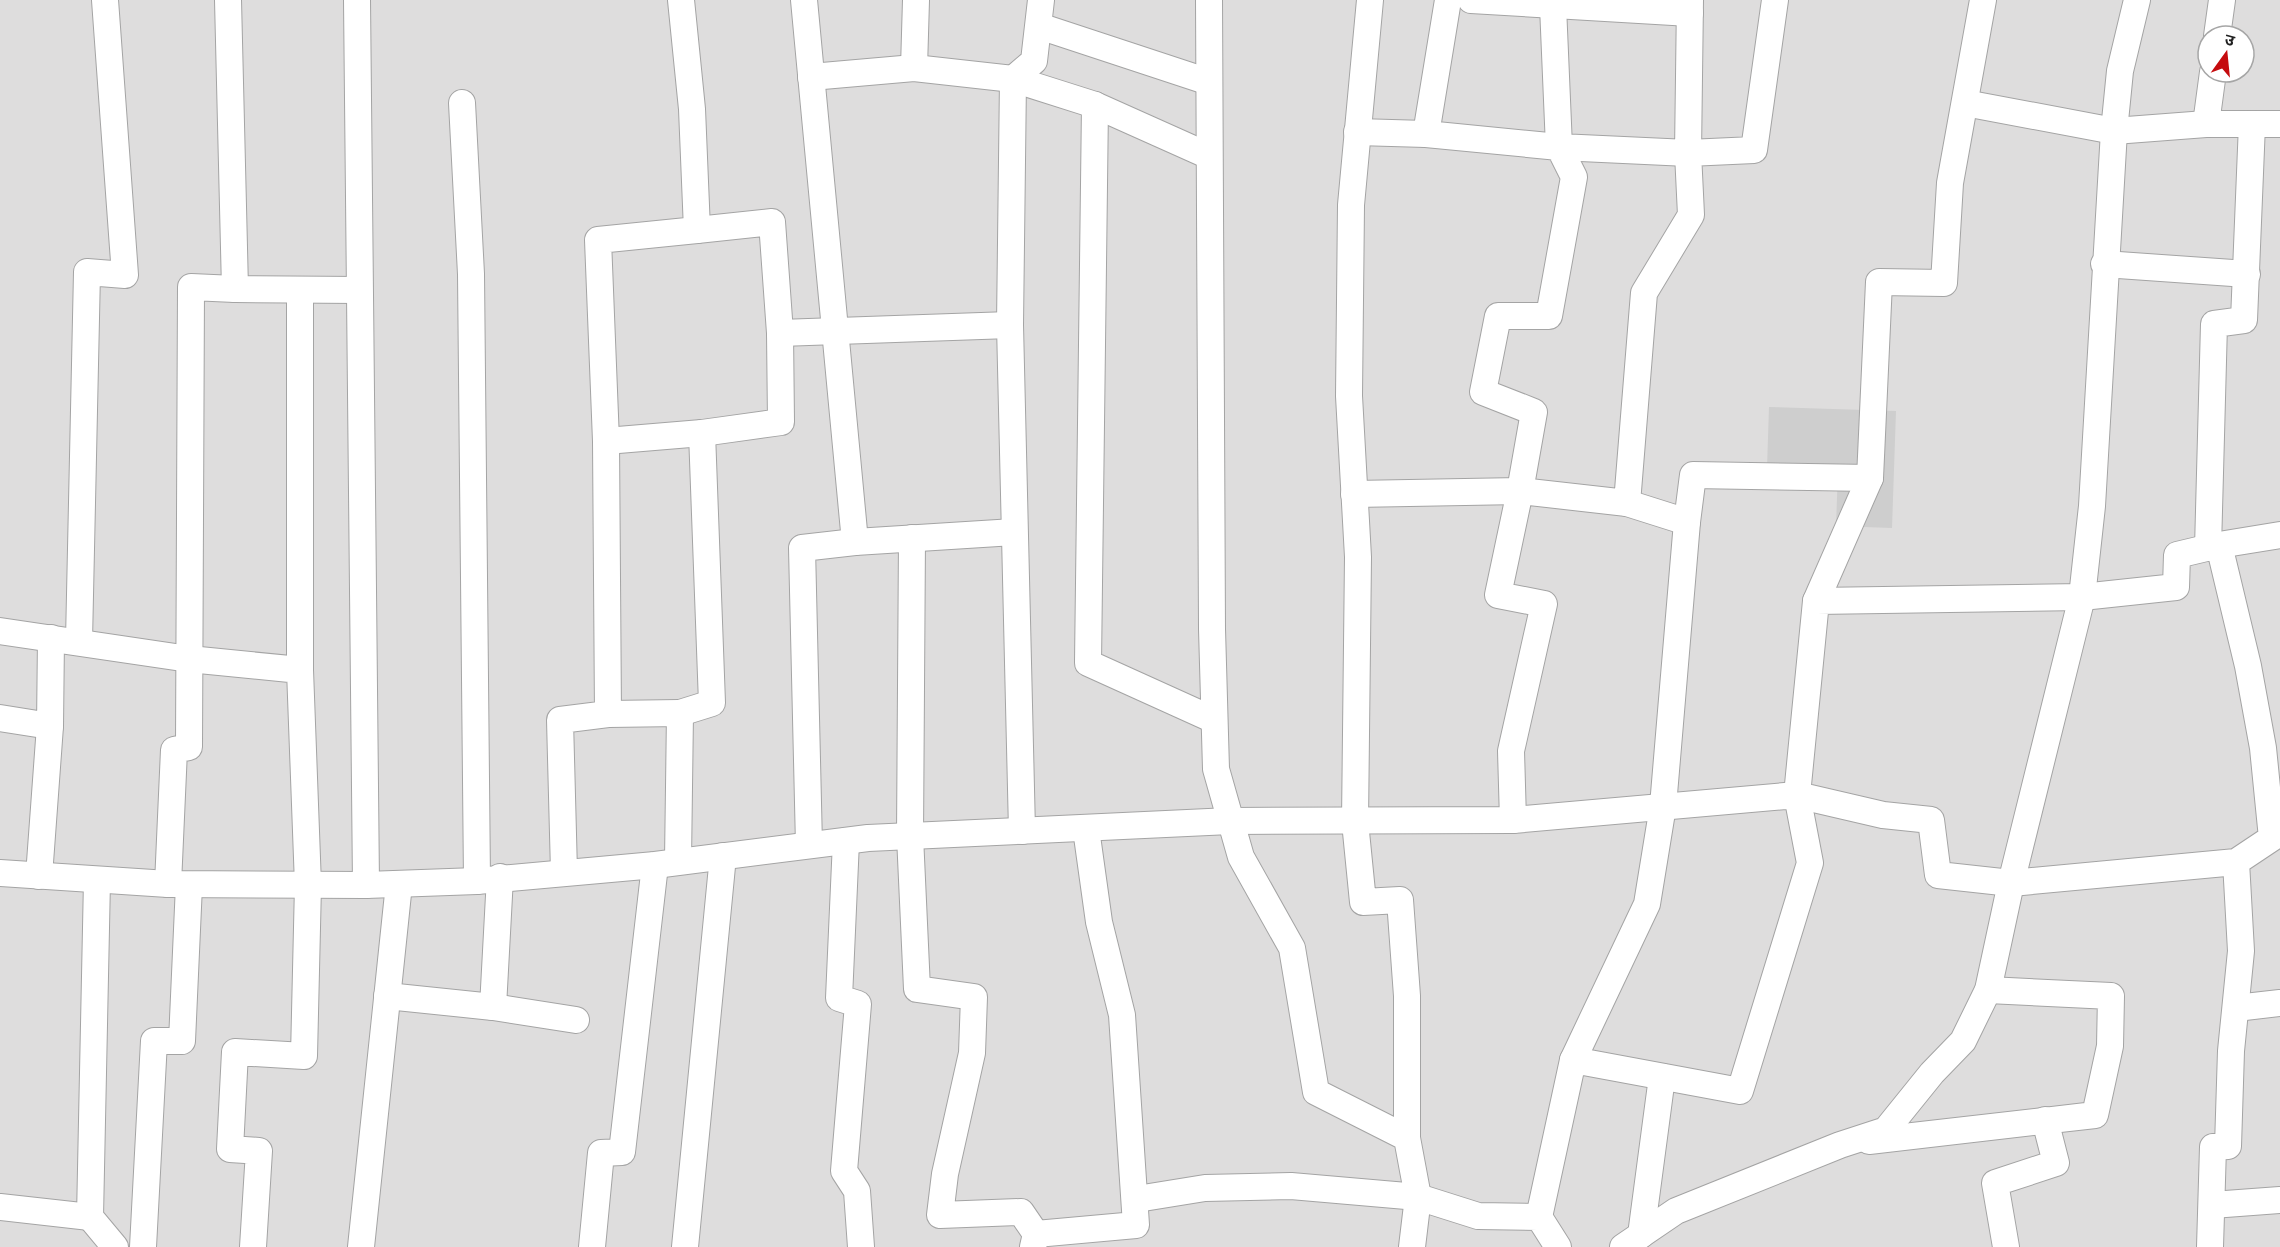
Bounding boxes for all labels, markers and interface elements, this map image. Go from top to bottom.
north arrow [2196,24,2256,84]
text: उ [2222,28,2238,52]

